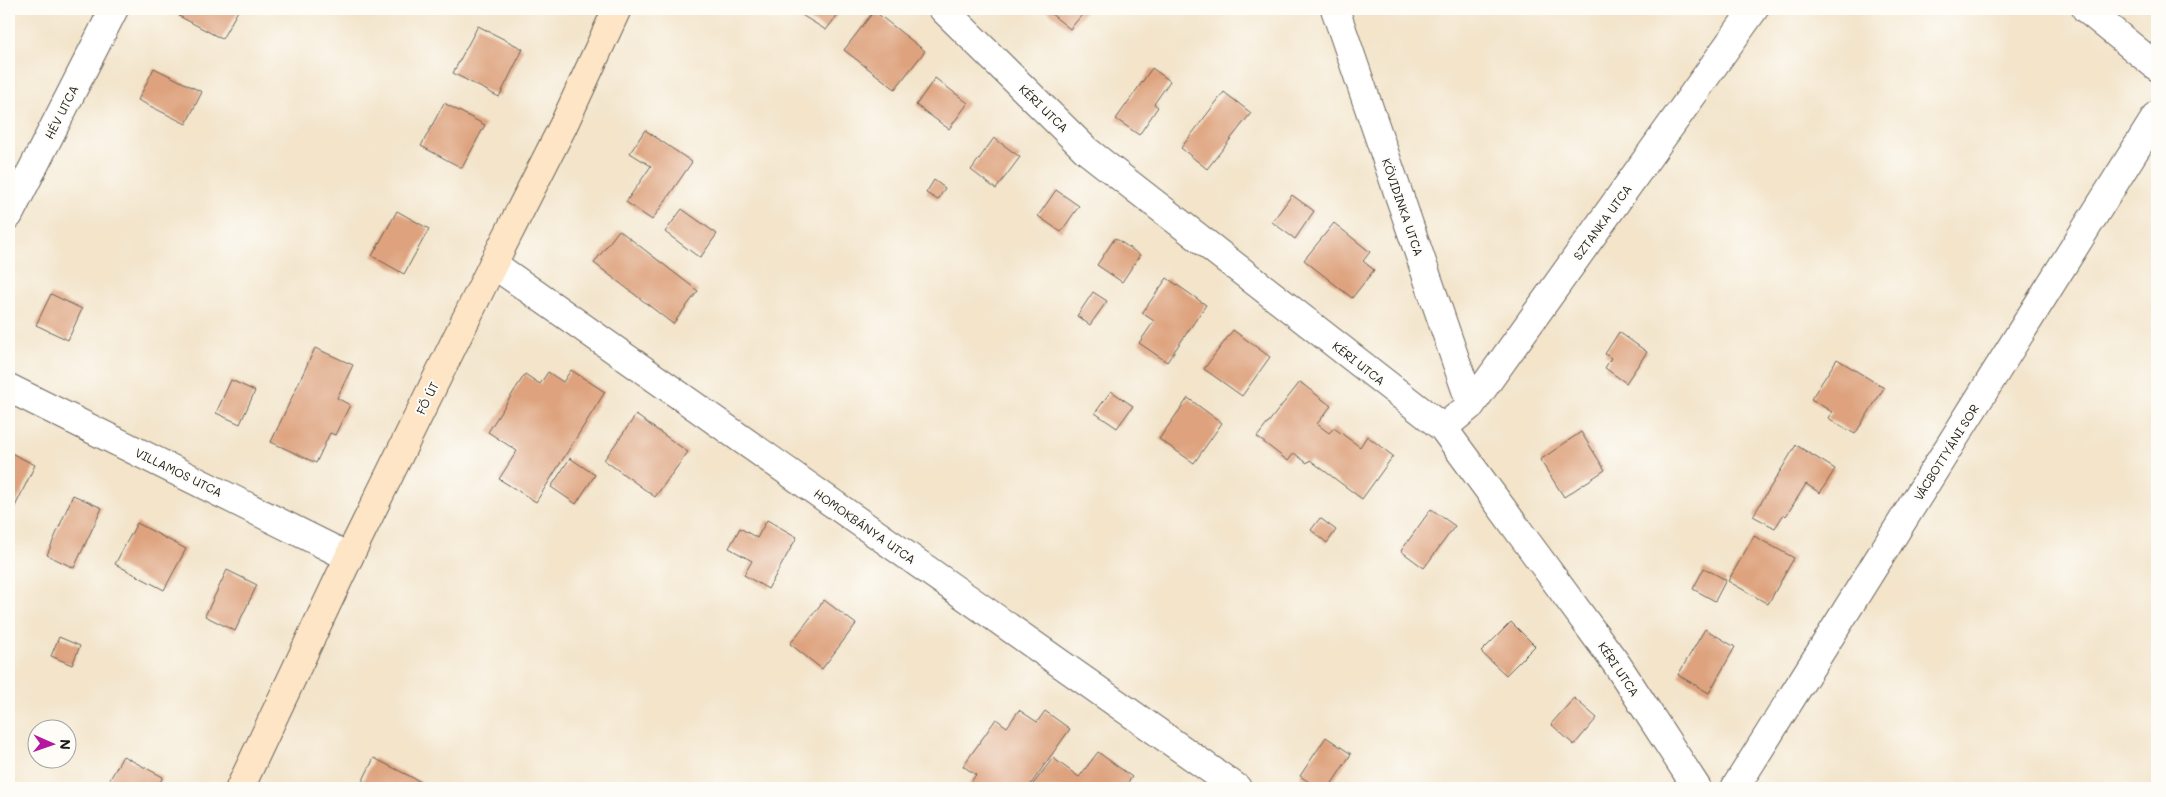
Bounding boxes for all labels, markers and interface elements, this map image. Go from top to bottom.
street label: KÉRI UTCA [1016,81,1072,135]
street label: HÉV UTCA [41,82,81,142]
street label: KÖVIDINKA UTCA [1379,156,1427,258]
street label: SZTANKA UTCA [1569,181,1635,263]
street label: KÉRI UTCA [1329,337,1389,389]
street label: FŐ ÚT [412,379,442,417]
street label: VÁCBOTTYÁNI SOR [1910,401,1982,503]
street label: VILLAMOS UTCA [133,444,225,500]
street label: HOMOKBÁNYA UTCA [811,485,919,567]
street label: KÉRI UTCA [1595,639,1643,699]
north arrow [28,720,78,770]
text: N [56,739,75,750]

